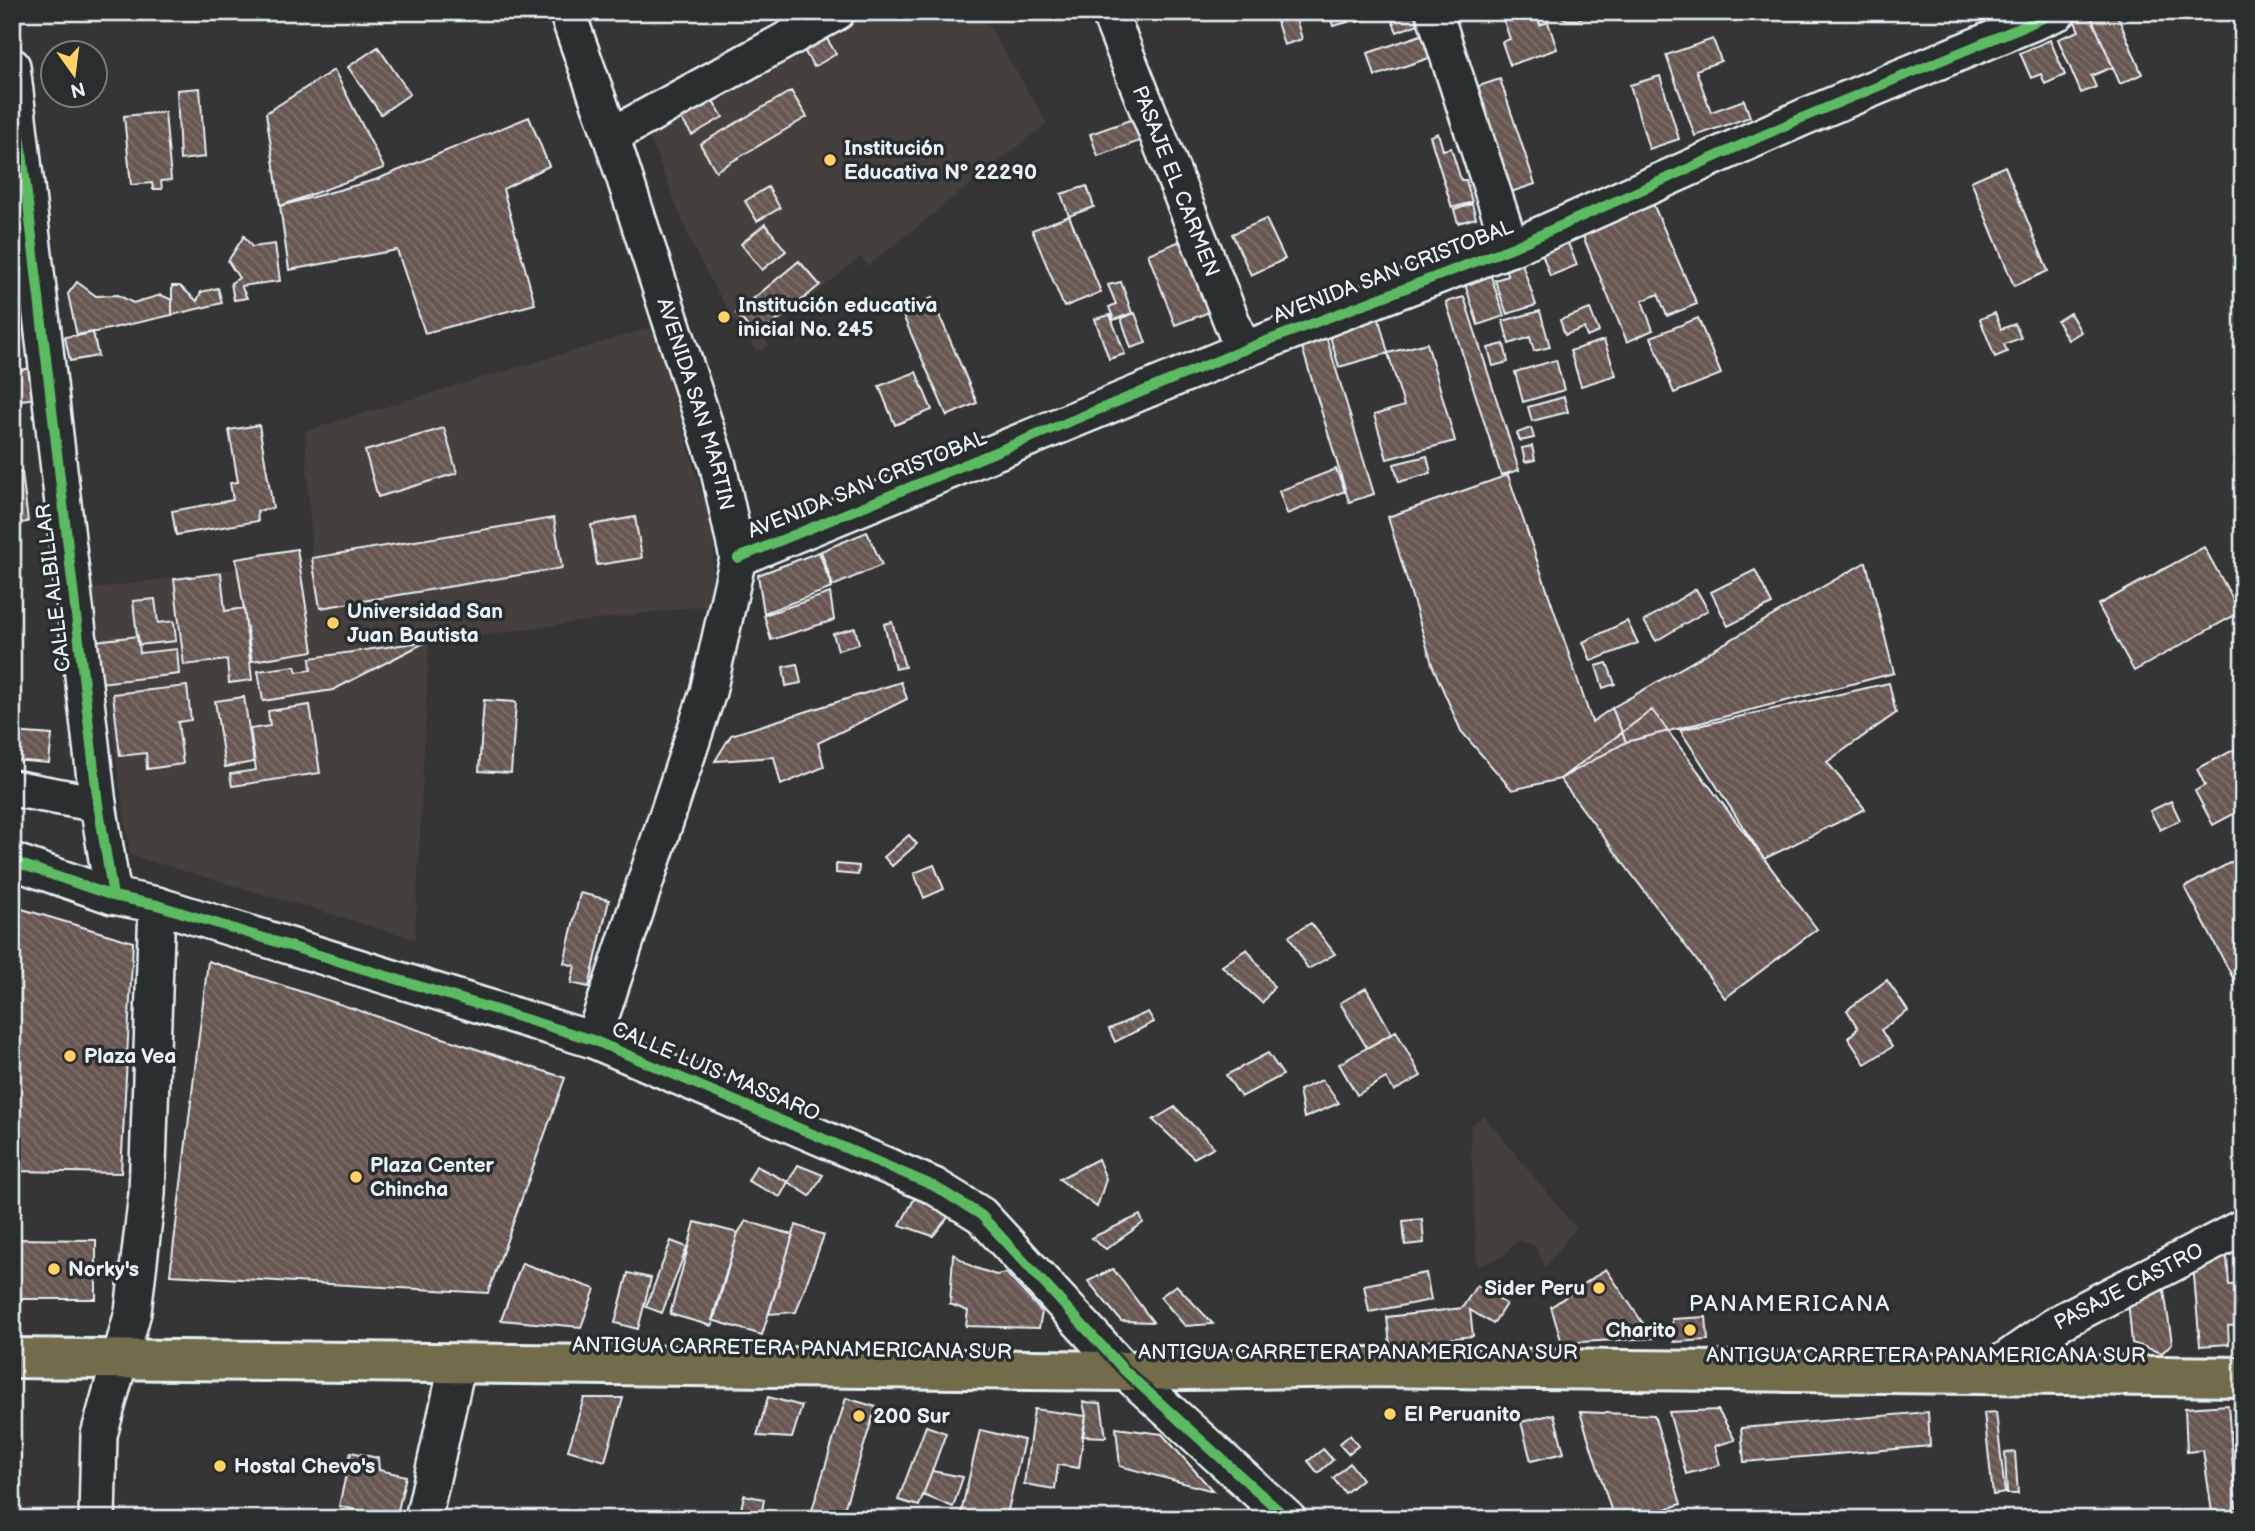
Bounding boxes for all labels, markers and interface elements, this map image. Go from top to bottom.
north arrow [38,38,108,108]
text: N [68,76,87,102]
street label: PASAJE EL CARMEN [1127,82,1225,280]
place label: Institución Educativa Nº 22290 [844,136,1037,185]
marker: Institución Educativa Nº 22290 [822,152,838,168]
street label: AVENIDA SAN CRISTOBAL [1270,214,1517,329]
place label: Institución educativa inicial No. 245 [738,293,938,342]
street label: AVENIDA SAN MARTIN [651,295,739,513]
marker: Institución educativa inicial No. 245 [716,309,732,325]
street label: AVENIDA SAN CRISTOBAL [744,425,990,544]
street label: CALLE ALBILLAR [31,502,76,673]
place label: Universidad San Juan Bautista [347,599,503,648]
marker: Universidad San Juan Bautista [325,615,341,631]
street label: CALLE LUIS MASSARO [608,1016,824,1127]
place label: Plaza Vea [84,1044,176,1069]
marker: Plaza Vea [62,1048,78,1064]
place label: Plaza Center Chincha [370,1153,495,1202]
marker: Plaza Center Chincha [348,1169,364,1185]
street label: PASAJE CASTRO [2050,1238,2208,1336]
place label: Norky's [68,1257,139,1282]
marker: Norky's [46,1261,62,1277]
place label: Sider Peru [1484,1276,1585,1301]
marker: Sider Peru [1591,1280,1607,1296]
district label: PANAMERICANA [1689,1290,1891,1318]
place label: Charito [1605,1318,1676,1343]
marker: Charito [1682,1322,1698,1338]
street label: ANTIGUA CARRETERA PANAMERICANA SUR [572,1332,1012,1365]
street label: ANTIGUA CARRETERA PANAMERICANA SUR [1138,1340,1578,1365]
street label: ANTIGUA CARRETERA PANAMERICANA SUR [1706,1343,2146,1368]
place label: El Peruanito [1404,1402,1521,1427]
place label: 200 Sur [873,1404,951,1429]
marker: El Peruanito [1382,1406,1398,1422]
marker: 200 Sur [851,1408,867,1424]
place label: Hostal Chevo's [234,1454,375,1479]
marker: Hostal Chevo's [212,1458,228,1474]

